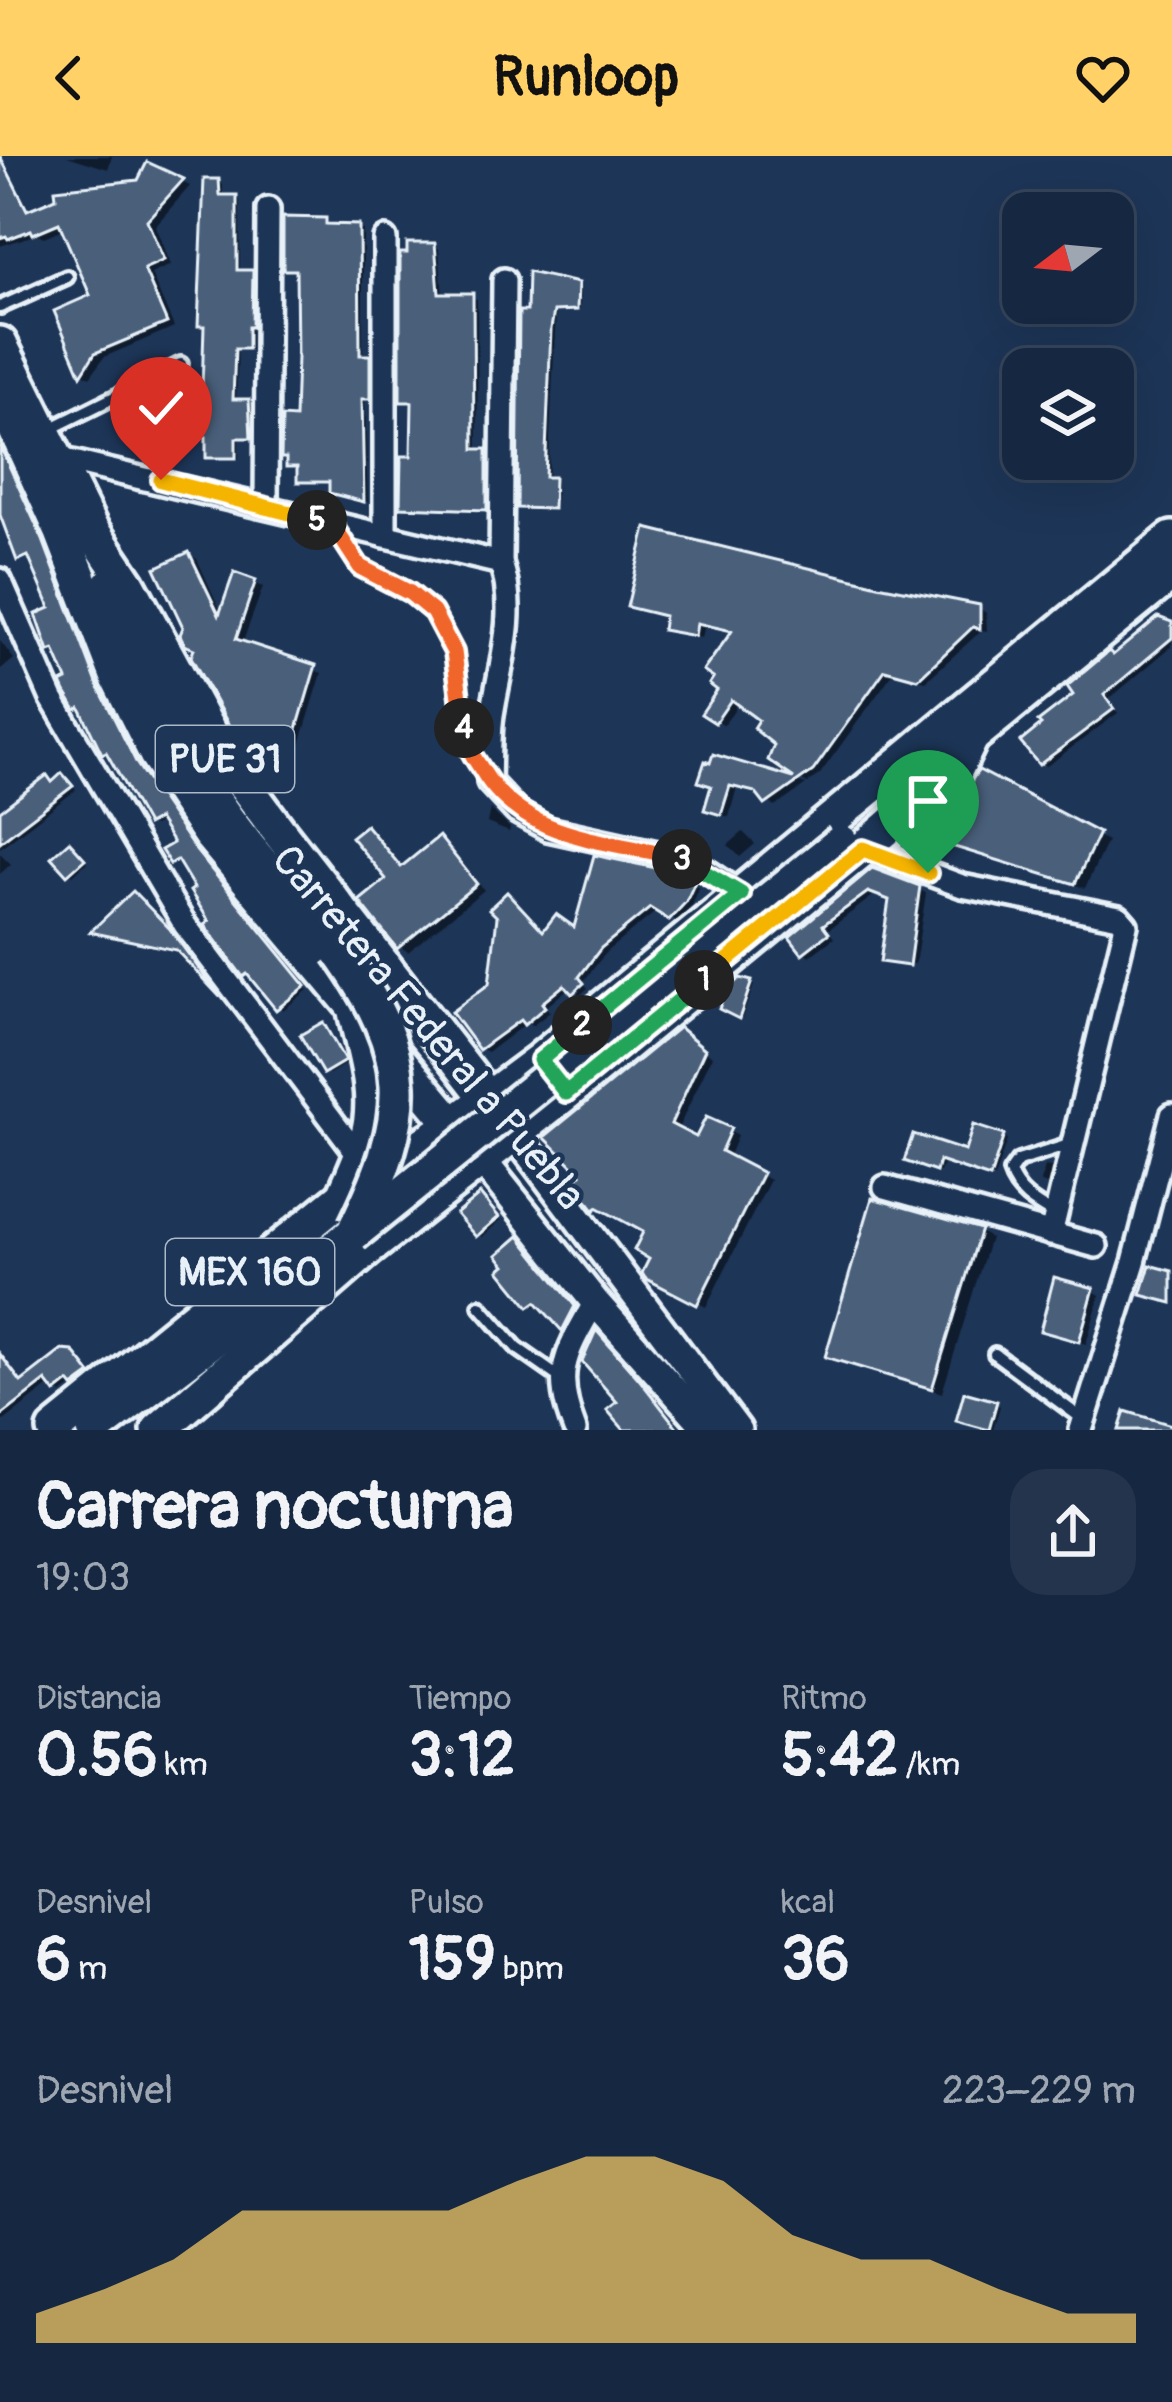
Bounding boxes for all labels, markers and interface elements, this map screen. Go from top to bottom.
text: Runloop [493,44,679,112]
icon: back [36,45,102,111]
icon: heart [1070,45,1136,111]
north arrow [1002,192,1134,324]
map controls [1002,192,1134,480]
button: layers [1002,348,1134,480]
pin [110,357,212,480]
icon: check [128,375,194,441]
pin: 5 [287,490,347,550]
text: 5 [308,499,326,540]
pin: 4 [434,698,494,758]
text: 4 [454,707,474,748]
road number: PUE 31 [156,726,294,792]
pin [877,750,979,873]
icon: arrive [895,768,961,834]
pin: 3 [652,829,712,889]
street label: Carretera Federal a Puebla [260,835,596,1221]
text: 3 [673,838,691,879]
pin: 1 [674,950,734,1010]
text: 1 [698,959,710,1000]
pin: 2 [552,995,612,1055]
text: 2 [573,1004,591,1045]
road number: MEX 160 [166,1239,334,1305]
text: Carrera nocturna [36,1466,513,1549]
button: share [1010,1469,1136,1595]
text: 19:03 [36,1553,130,1602]
text: Distancia [36,1678,162,1719]
text: Tiempo [409,1678,511,1719]
text: Ritmo [781,1678,867,1719]
text: 0.56 [36,1719,158,1794]
text: 3:12 [409,1719,515,1794]
text: 5:42 [781,1719,898,1794]
text: km [158,1744,208,1785]
text: /km [898,1744,960,1785]
text: Desnivel [36,1882,152,1923]
text: Pulso [409,1882,484,1923]
text: kcal [781,1882,835,1923]
text: 6 [36,1923,71,1998]
text: 159 [409,1923,496,1998]
text: 36 [781,1923,850,1998]
text: m [71,1948,107,1989]
text: bpm [496,1948,564,1989]
text: Desnivel [36,2066,173,2115]
text: 223–229 m [942,2066,1136,2115]

